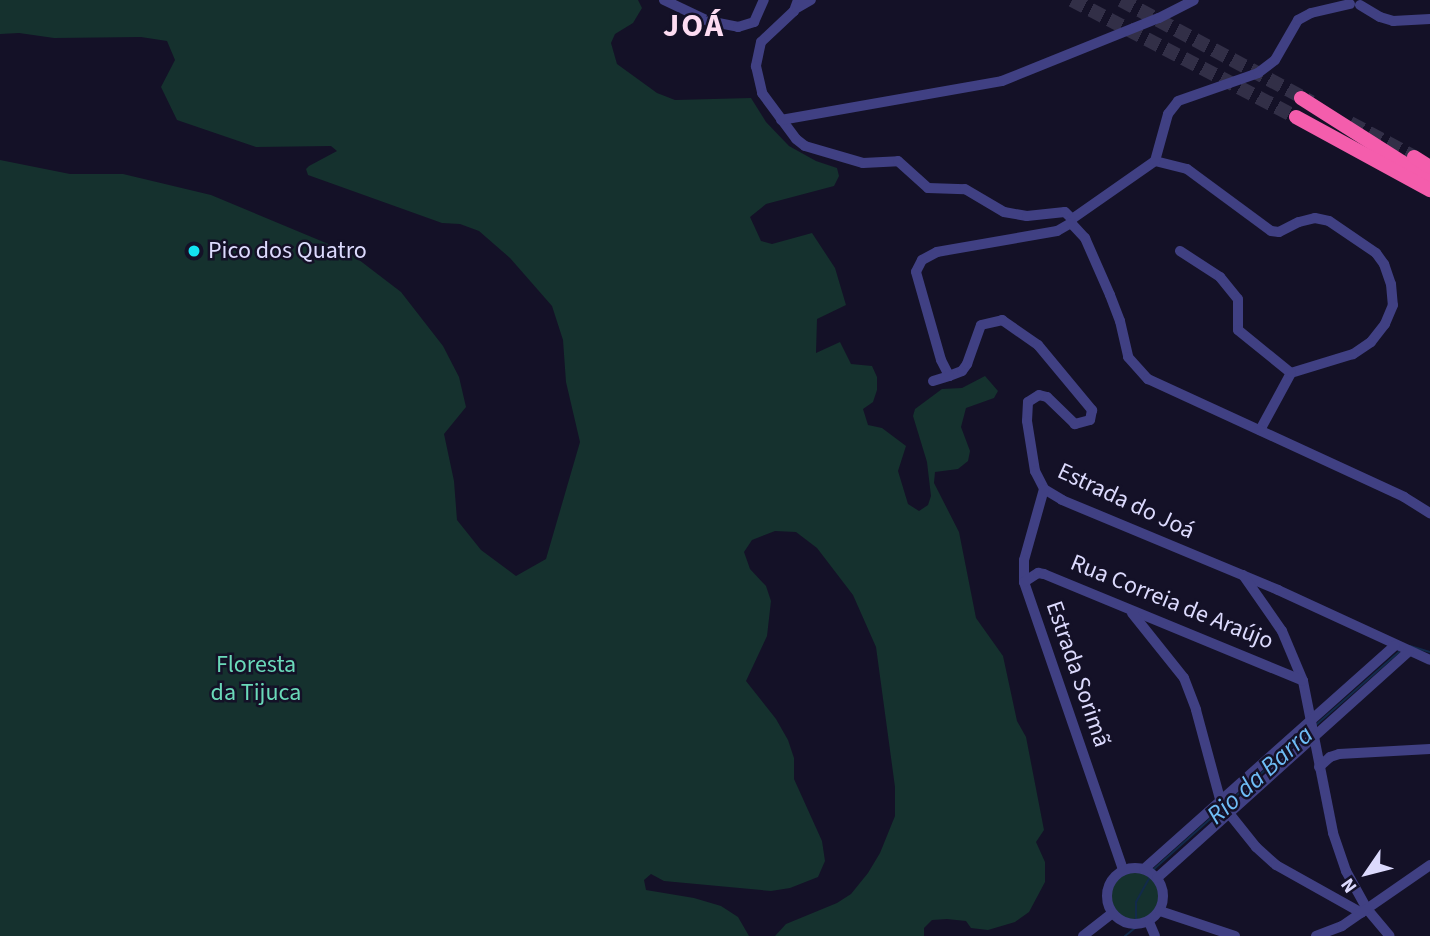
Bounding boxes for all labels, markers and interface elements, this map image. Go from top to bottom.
district label: JOÁ [663,7,725,45]
place label: Pico dos Quatro [208,237,367,265]
marker: Pico dos Quatro [186,243,202,259]
street label: Estrada do Joá [1053,457,1199,545]
street label: Rua Correia de Araújo [1066,548,1278,656]
street label: Estrada Sorimã [1040,597,1116,751]
park label: Floresta da Tijuca [211,651,301,707]
water label: Rio da Barra [1200,719,1320,831]
north arrow [1332,838,1402,908]
text: N [1335,872,1364,898]

